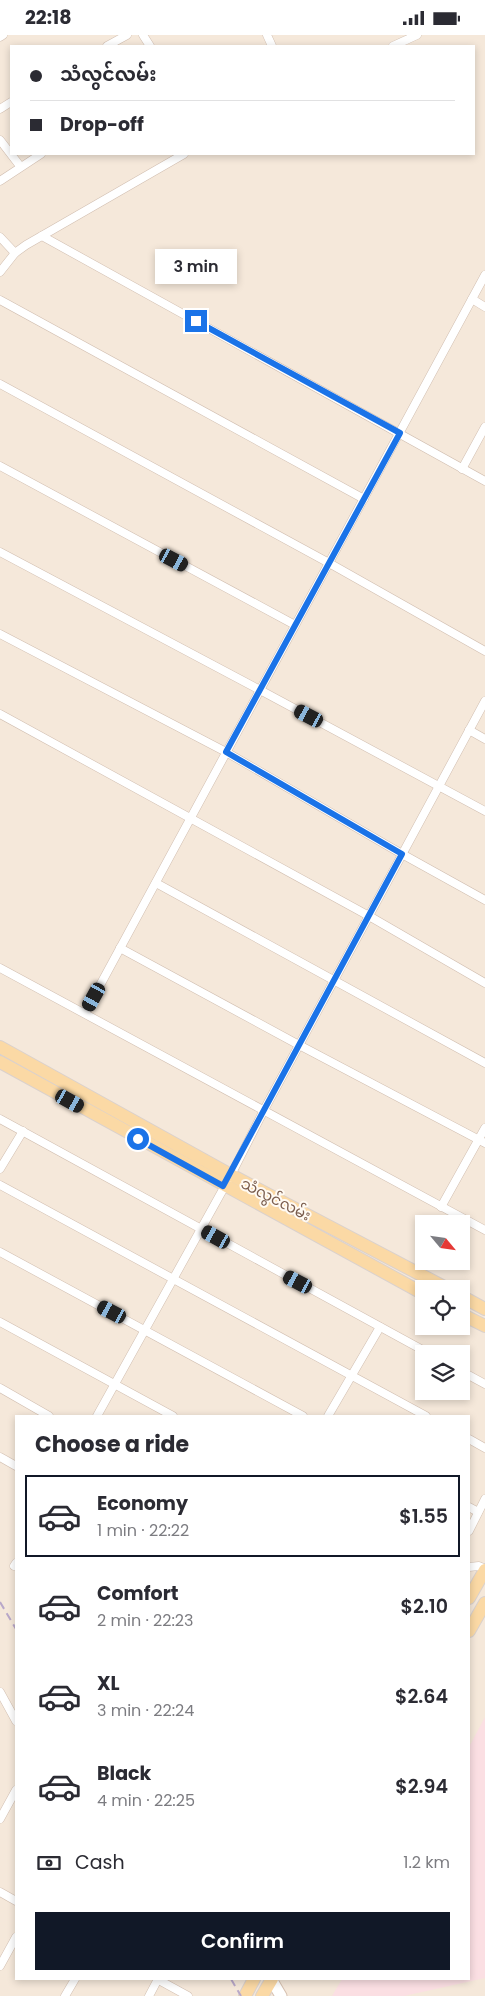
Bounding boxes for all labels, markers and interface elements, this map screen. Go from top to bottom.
text: 22:18 [25,4,72,31]
text: သံလွင်လမ်း [60,61,156,88]
text: Drop-off [60,111,144,138]
callout: 3 min [155,249,237,283]
text: 3 min [173,255,219,278]
route end [185,310,207,332]
car [157,546,190,574]
car [292,702,325,730]
car [80,980,107,1014]
car [53,1087,86,1115]
route start [127,1128,149,1150]
street label: သံလွင်လမ်း [237,1172,315,1226]
north arrow [415,1215,470,1270]
map controls [415,1215,470,1400]
car [199,1223,232,1251]
car [281,1268,314,1296]
button: locate [415,1280,470,1335]
car [95,1298,128,1326]
button: layers [415,1345,470,1400]
text: Choose a ride [35,1429,189,1460]
text: Economy [97,1490,188,1517]
icon: car [37,1494,82,1539]
text: $1.55 [399,1503,448,1530]
text: 1 min · 22:22 [97,1519,189,1542]
text: Comfort [97,1580,179,1607]
icon: car [37,1584,82,1629]
text: $2.10 [401,1593,448,1620]
text: 2 min · 22:23 [97,1609,194,1632]
text: XL [97,1670,120,1697]
icon: car [37,1674,82,1719]
text: $2.64 [395,1683,448,1710]
text: 3 min · 22:24 [97,1699,194,1722]
text: Black [97,1760,151,1787]
icon: car [37,1764,82,1809]
text: $2.94 [395,1773,448,1800]
text: 4 min · 22:25 [97,1789,195,1812]
icon: cash [35,1849,63,1877]
text: Cash [75,1849,125,1876]
text: 1.2 km [403,1851,450,1874]
button: Confirm [35,1912,450,1970]

